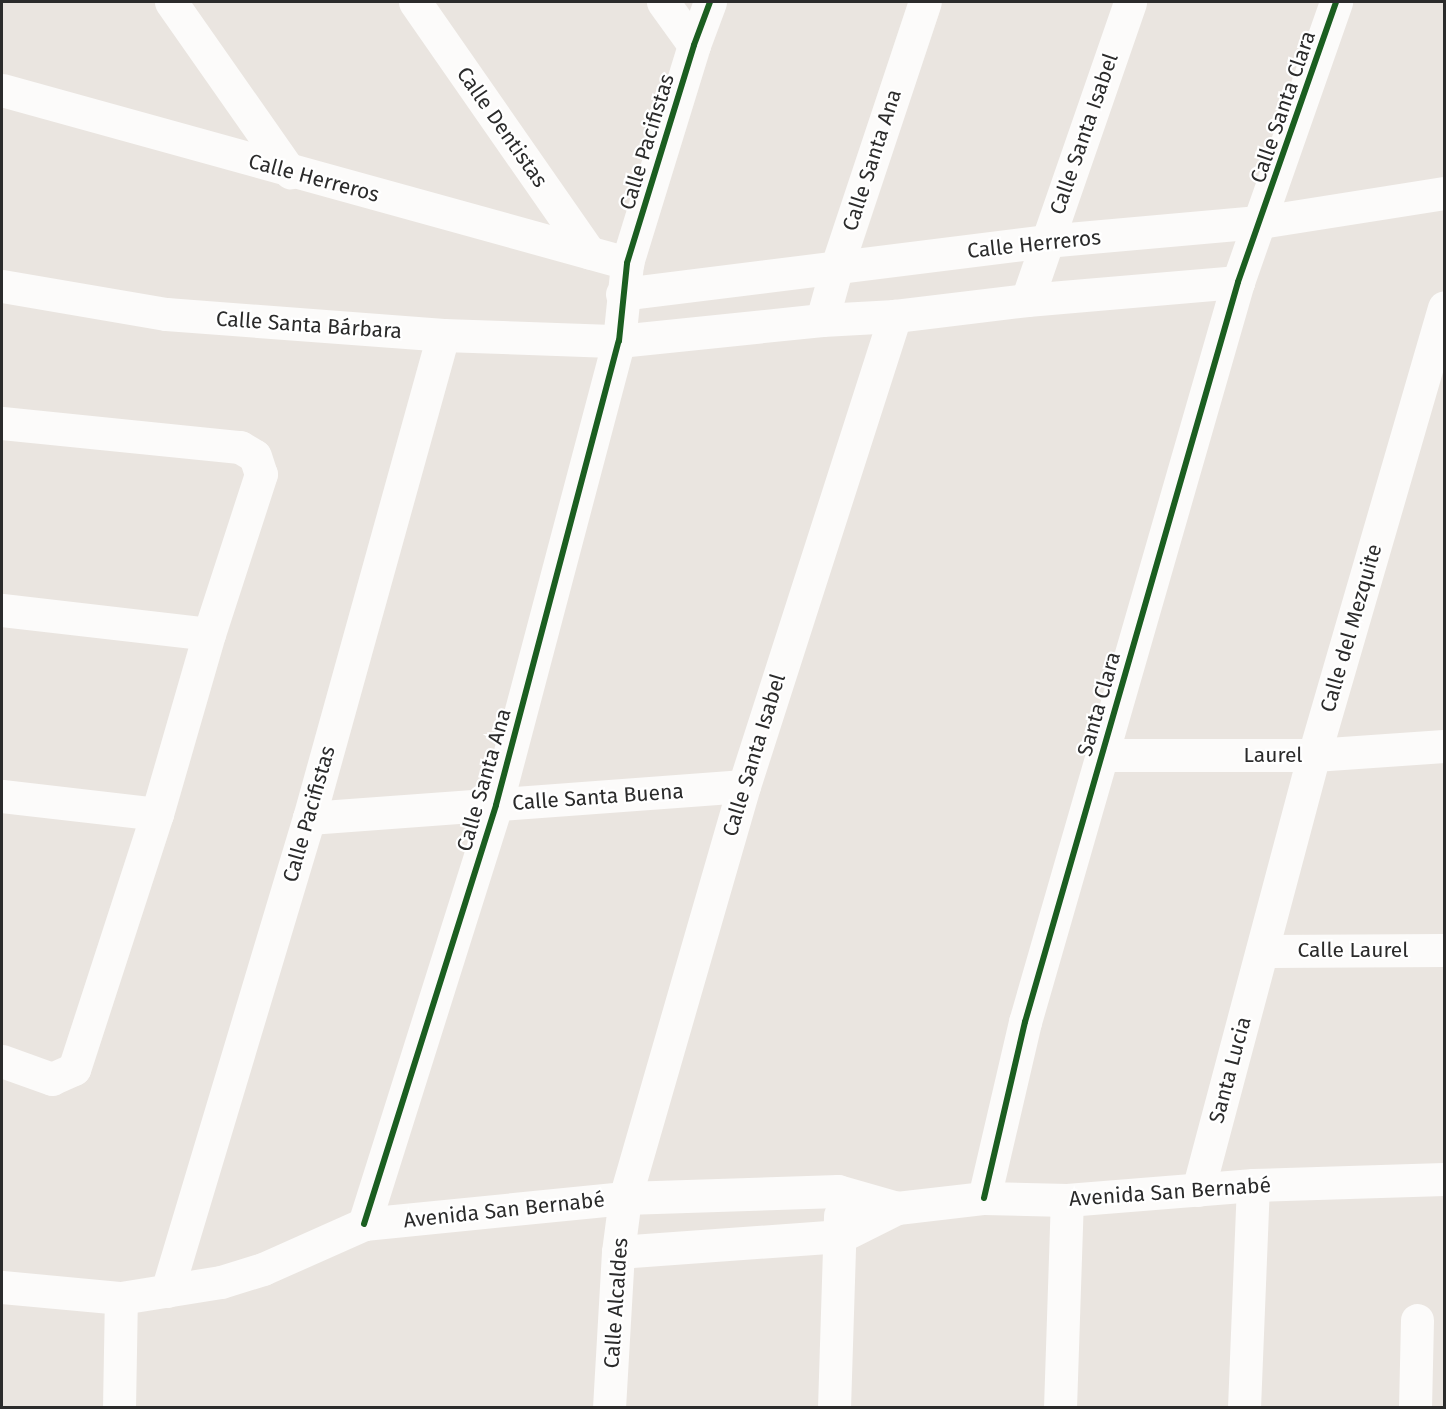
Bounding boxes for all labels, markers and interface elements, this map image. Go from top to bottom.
street label: Calle Santa Clara [1245,28,1321,186]
street label: Calle Santa Isabel [1045,50,1123,218]
street label: Calle Dentistas [451,62,553,192]
street label: Calle Pacifistas [614,71,680,213]
street label: Calle Santa Ana [837,86,907,234]
street label: Calle Herreros [246,148,382,208]
street label: Calle Herreros [966,224,1102,264]
street label: Calle Santa Bárbara [215,306,403,344]
street label: Calle del Mezquite [1315,541,1387,715]
street label: Santa Clara [1072,649,1126,759]
street label: Calle Santa Isabel [717,671,791,839]
street label: Calle Santa Ana [452,706,516,854]
street label: Laurel [1244,742,1302,768]
street label: Calle Pacifistas [277,743,341,885]
street label: Calle Santa Buena [511,778,685,816]
street label: Calle Laurel [1298,937,1408,963]
street label: Santa Lucia [1204,1014,1256,1126]
street label: Avenida San Bernabé [1068,1172,1272,1212]
street label: Avenida San Bernabé [402,1187,606,1233]
street label: Calle Alcaldes [599,1237,633,1369]

